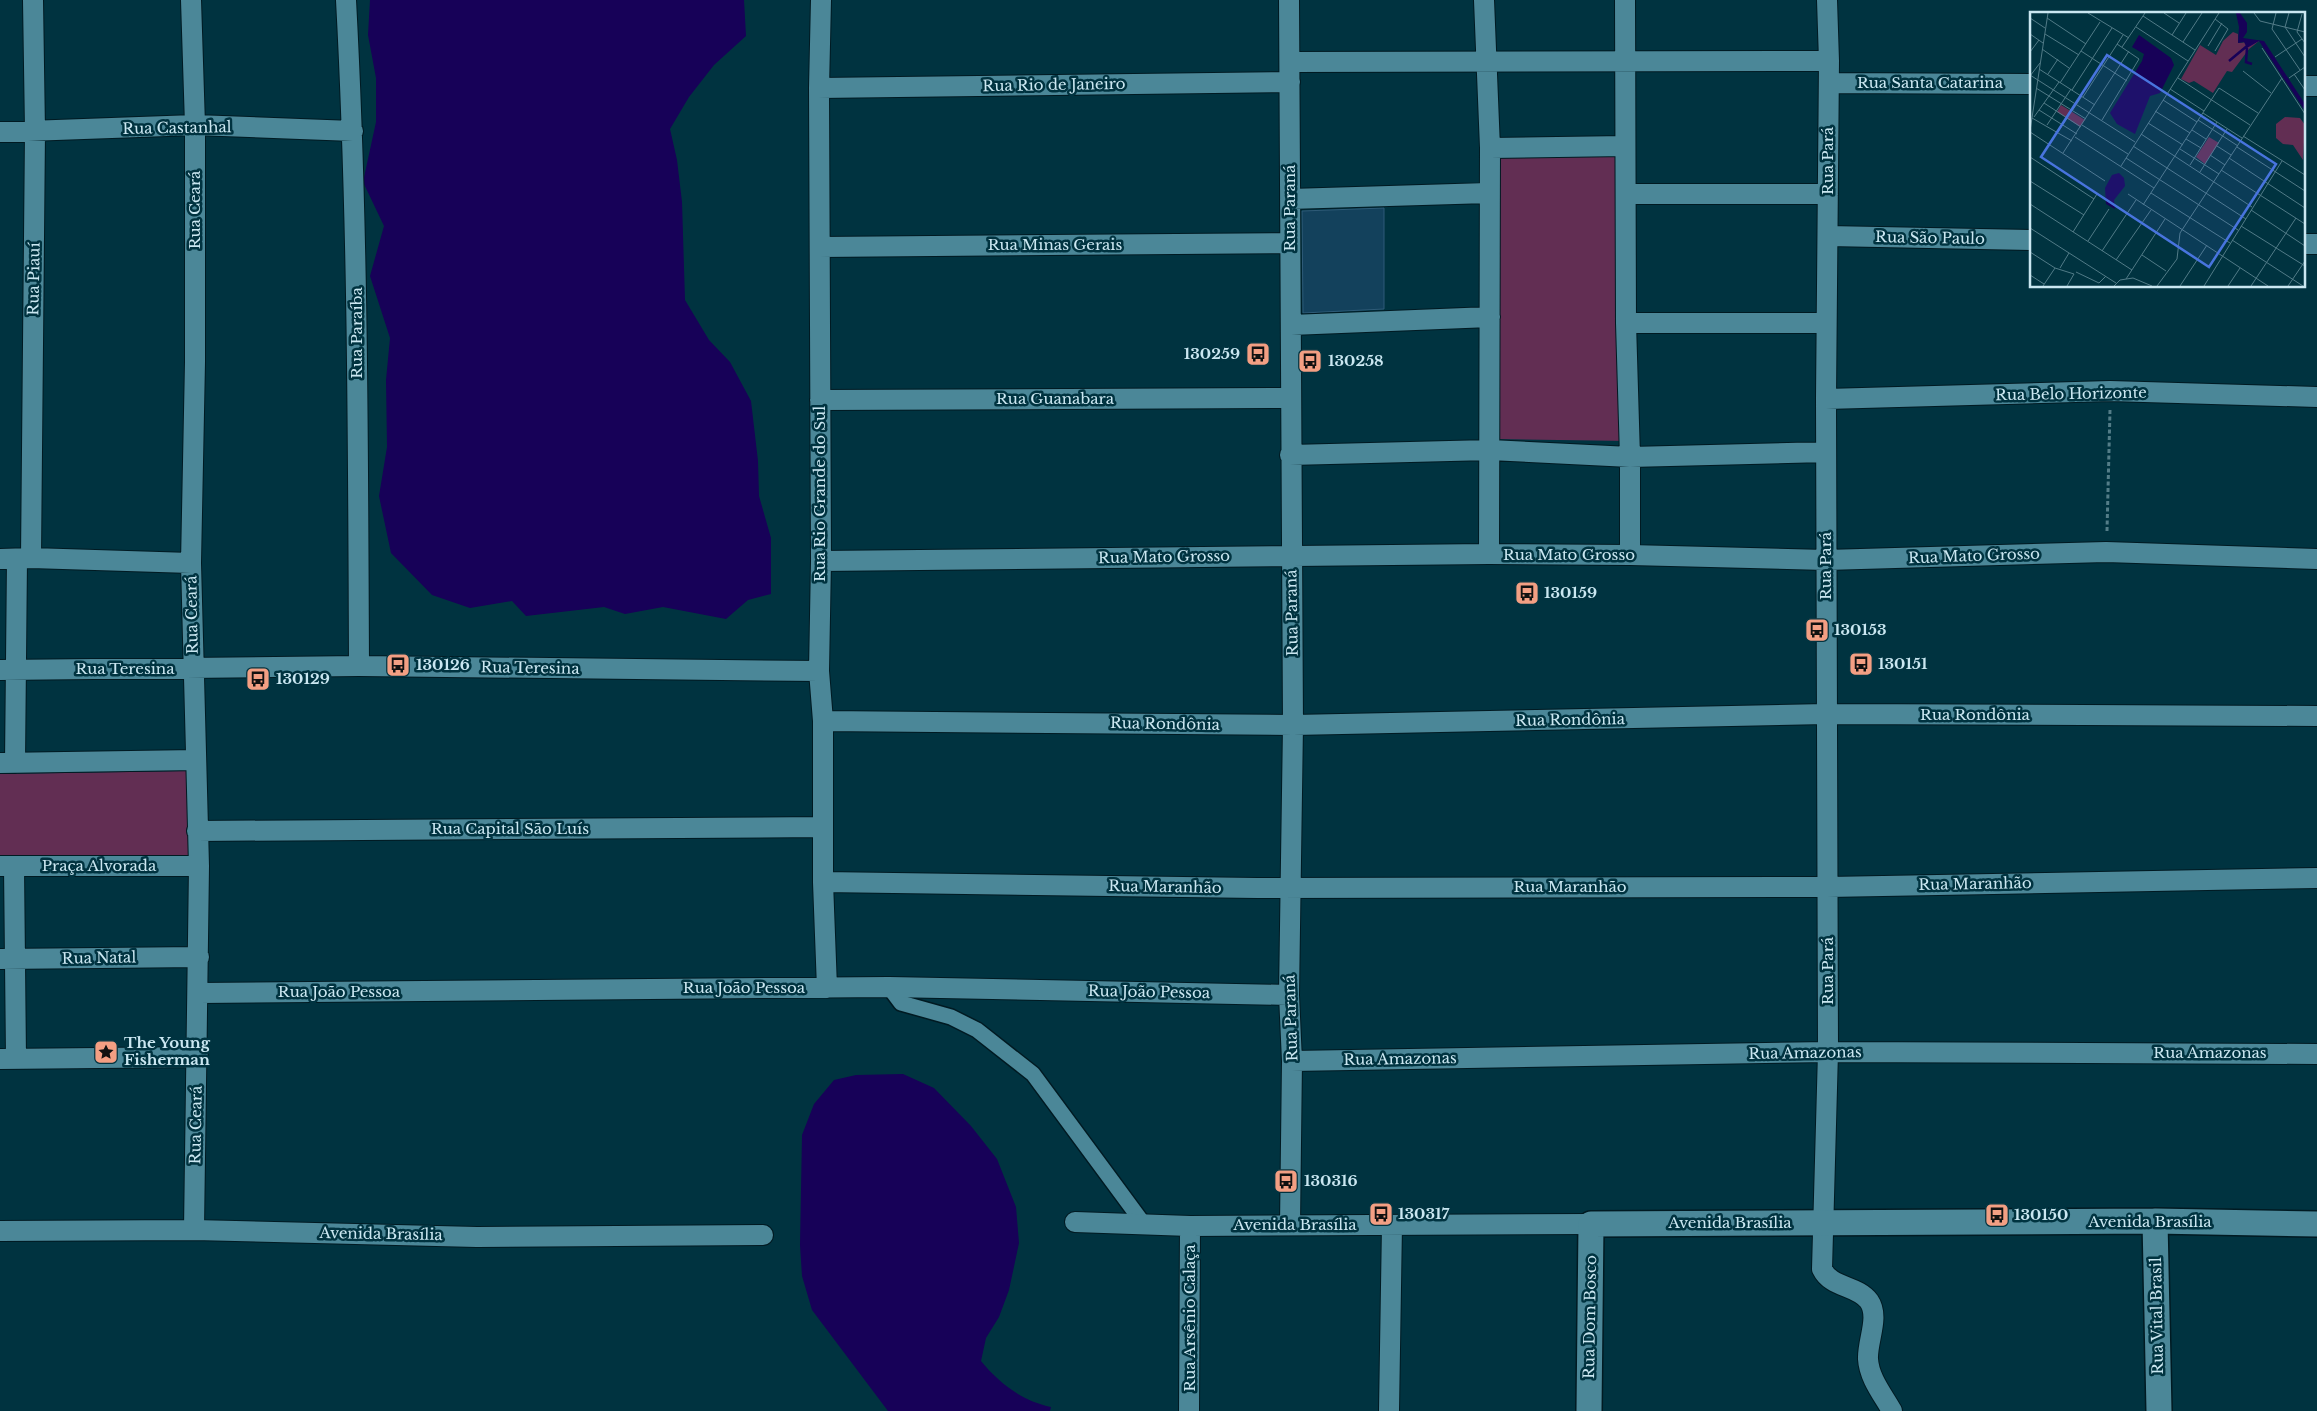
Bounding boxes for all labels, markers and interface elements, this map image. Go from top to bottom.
inset map [2030,12,2304,288]
street label: Rua Santa Catarina [1857,73,2004,92]
street label: Rua Rio de Janeiro [982,74,1126,95]
street label: Rua Castanhal [122,117,232,138]
street label: Rua Pará [1818,126,1837,195]
street label: Rua Paraná [1280,164,1299,251]
street label: Rua Ceará [185,170,204,249]
street label: Rua São Paulo [1875,227,1985,248]
street label: Rua Minas Gerais [988,235,1122,254]
street label: Rua Piauí [23,241,44,316]
street label: Rua Paraíba [347,286,366,379]
bus stop icon: 130259 [1245,341,1271,367]
place label: 130259 [1184,344,1240,363]
bus stop icon: 130258 [1297,348,1323,374]
place label: 130258 [1328,351,1384,370]
street label: Rua Belo Horizonte [1995,383,2147,404]
street label: Rua Guanabara [996,389,1115,408]
street label: Rua Rio Grande do Sul [810,406,829,582]
street label: Rua Pará [1816,531,1835,600]
street label: Rua Mato Grosso [1908,544,2040,567]
street label: Rua Mato Grosso [1503,545,1635,564]
street label: Rua Mato Grosso [1098,546,1230,567]
street label: Rua Paraná [1281,569,1302,657]
street label: Rua Ceará [181,575,202,655]
bus stop icon: 130159 [1514,580,1540,606]
place label: 130159 [1544,583,1597,602]
bus stop icon: 130153 [1804,617,1830,643]
place label: 130153 [1834,620,1886,639]
bus stop icon: 130151 [1848,651,1874,677]
bus stop icon: 130126 [385,652,411,678]
place label: 130151 [1878,654,1928,673]
place label: 130126 [416,655,470,674]
street label: Rua Teresina [480,657,580,678]
street label: Rua Teresina [75,659,175,678]
bus stop icon: 130129 [245,666,271,692]
place label: 130129 [276,669,330,688]
street label: Rua Rondônia [1920,705,2031,724]
street label: Rua Rondônia [1515,709,1626,730]
street label: Rua Rondônia [1110,713,1221,734]
street label: Rua Capital São Luís [431,819,589,838]
street label: Praça Alvorada [42,856,157,875]
street label: Rua Maranhão [1918,873,2032,894]
street label: Rua Maranhão [1108,876,1222,897]
street label: Rua Maranhão [1513,877,1627,896]
street label: Rua Pará [1818,936,1837,1005]
street label: Rua Natal [62,947,137,968]
street label: Rua Paraná [1279,974,1302,1062]
street label: Rua João Pessoa [683,978,806,997]
street label: Rua João Pessoa [1088,981,1211,1002]
street label: Rua João Pessoa [278,982,401,1001]
place label: The Young Fisherman [124,1033,211,1069]
place icon: The Young Fisherman [93,1039,119,1065]
street label: Rua Amazonas [1748,1042,1862,1063]
street label: Rua Amazonas [2153,1043,2267,1062]
street label: Rua Amazonas [1343,1048,1457,1069]
street label: Rua Ceará [185,1085,206,1165]
bus stop icon: 130316 [1273,1168,1299,1194]
place label: 130316 [1304,1171,1358,1190]
bus stop icon: 130317 [1368,1201,1394,1227]
bus stop icon: 130150 [1984,1202,2010,1228]
place label: 130317 [1398,1204,1450,1223]
place label: 130150 [2014,1205,2068,1224]
street label: Avenida Brasília [2087,1212,2212,1231]
street label: Avenida Brasília [1667,1213,1792,1232]
street label: Avenida Brasília [1232,1215,1357,1234]
street label: Avenida Brasília [318,1223,444,1244]
street label: Rua Arsênio Calaça [1180,1244,1199,1392]
street label: Rua Dom Bosco [1579,1255,1600,1379]
street label: Rua Vital Brasil [2146,1257,2167,1375]

